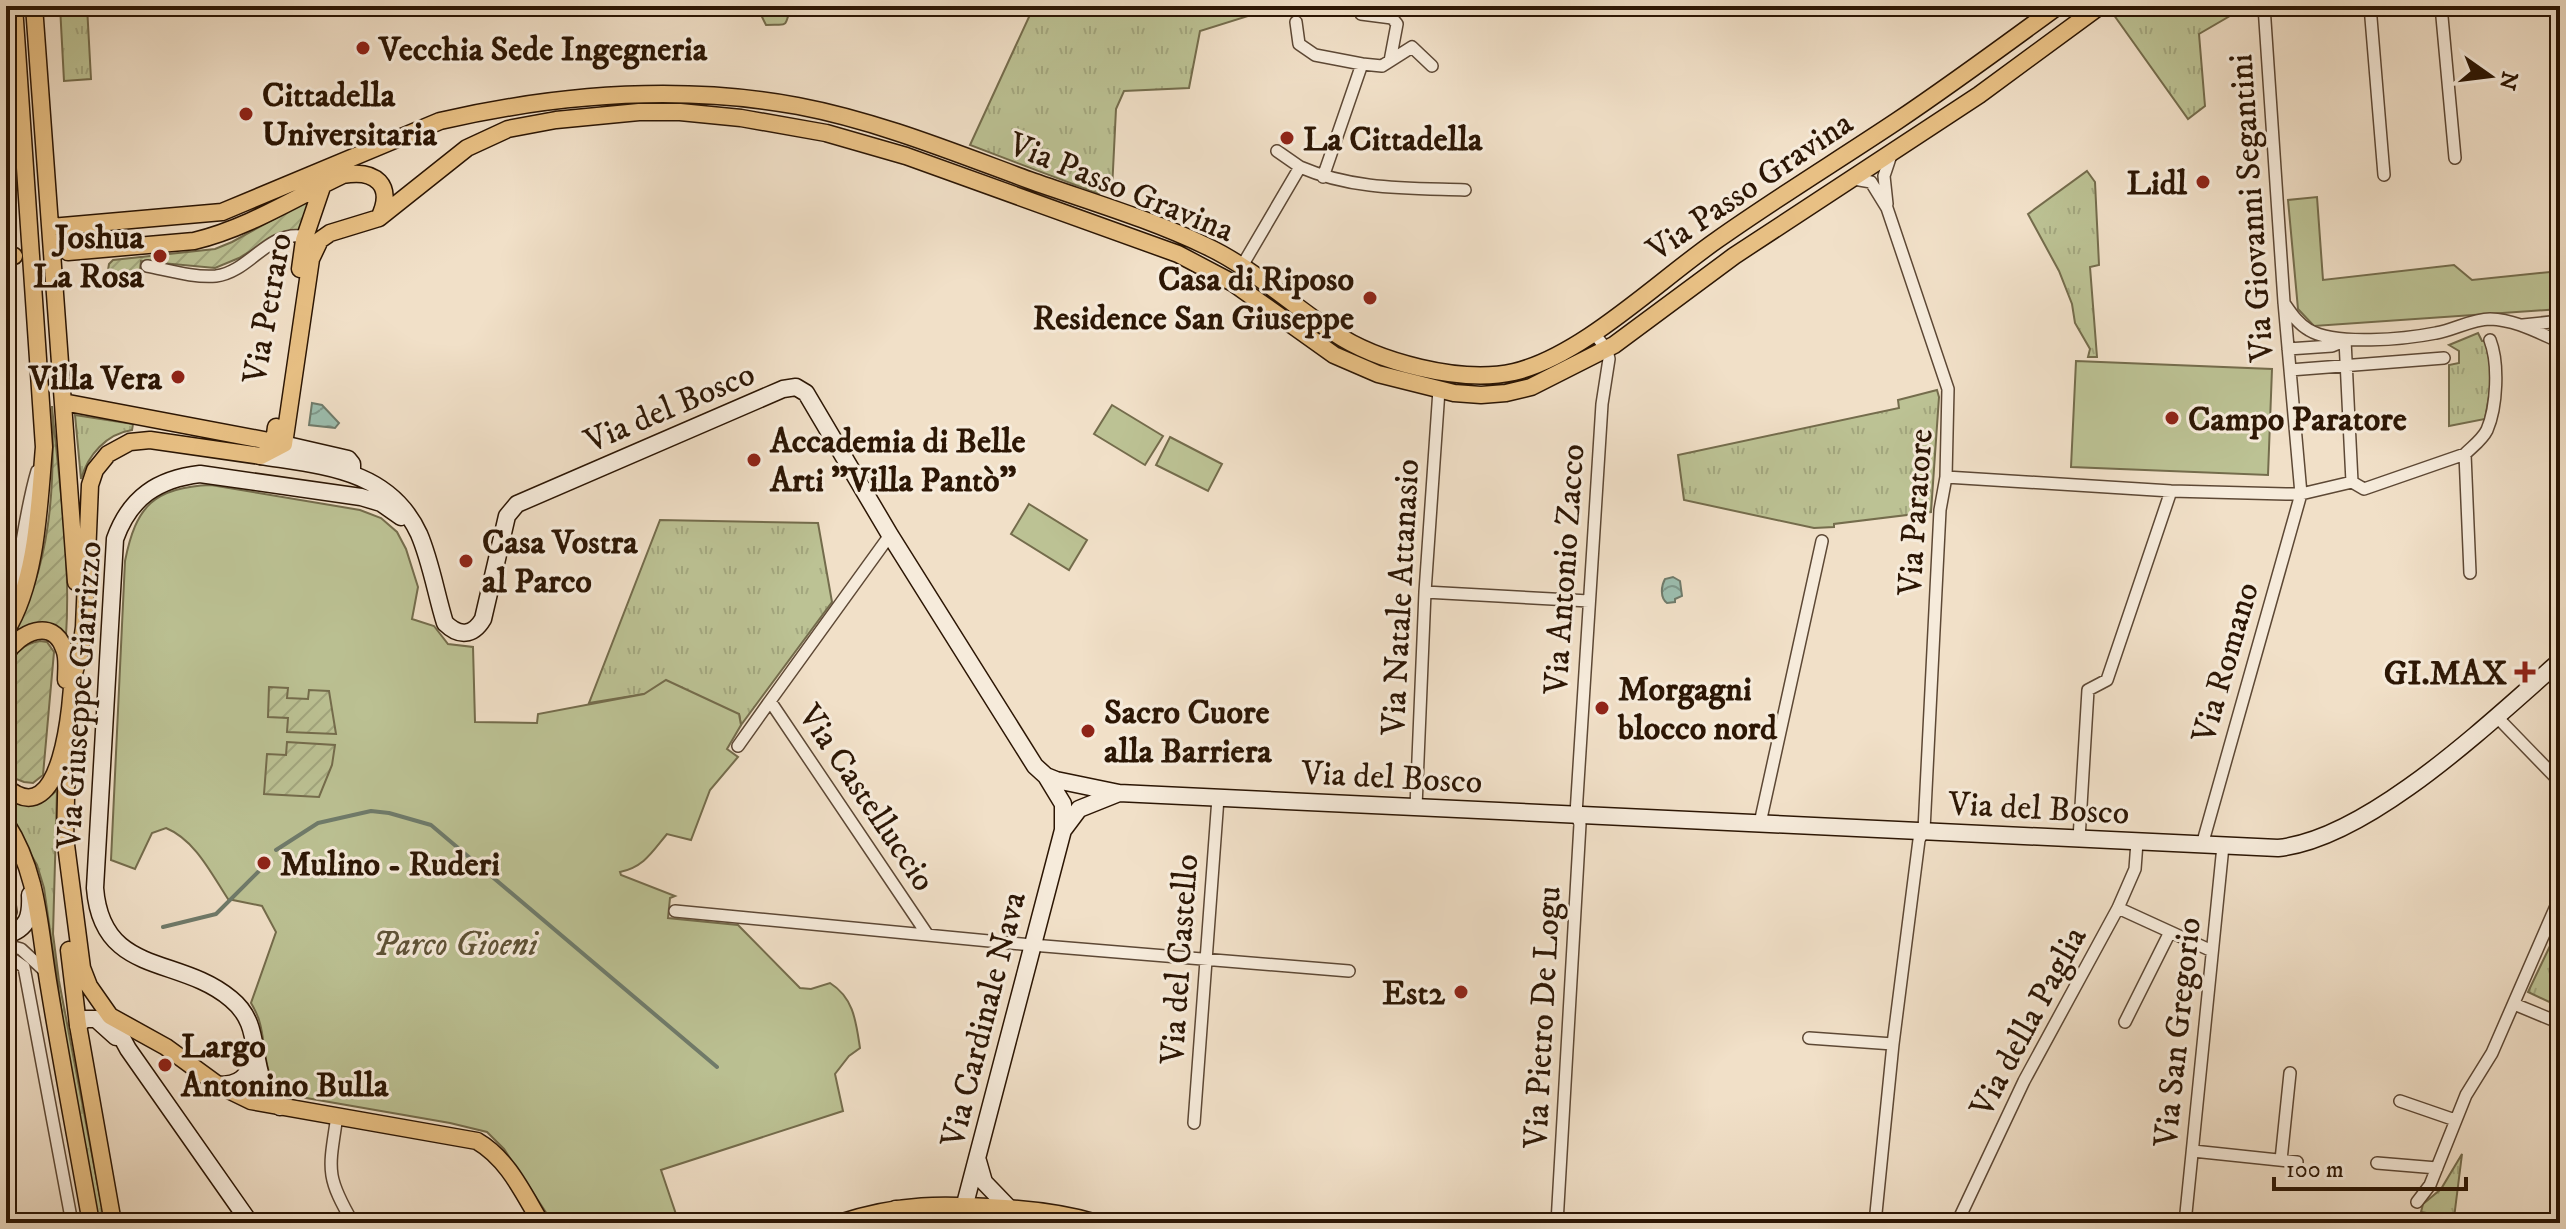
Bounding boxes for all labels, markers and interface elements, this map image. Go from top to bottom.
place label: Vecchia Sede Ingegneria [377,29,708,71]
north arrow [2450,36,2530,116]
marker: Vecchia Sede Ingegneria [354,39,372,57]
street label: Via Giovanni Segantini [2220,53,2284,364]
text: N [2493,68,2523,93]
place label: Cittadella Universitaria [262,75,437,156]
street label: Via Passo Gravina [1638,102,1861,272]
marker: Cittadella Universitaria [237,105,255,123]
place label: La Cittadella [1303,119,1483,161]
street label: Via Passo Gravina [1002,123,1241,252]
marker: La Cittadella [1278,129,1296,147]
place label: Lidl [2127,163,2188,205]
marker: Lidl [2194,173,2212,191]
place label: Joshua La Rosa [33,217,145,298]
street label: Via Petraro [234,230,302,388]
marker: Joshua La Rosa [151,247,169,265]
place label: Casa di Riposo Residence San Giuseppe [1033,259,1354,340]
marker: Casa di Riposo Residence San Giuseppe [1361,289,1379,307]
street label: Via del Bosco [577,353,761,463]
place label: Villa Vera [27,358,163,400]
marker: Villa Vera [169,368,187,386]
place label: Campo Paratore [2188,399,2407,441]
marker: Campo Paratore [2163,409,2181,427]
place label: Accademia di Belle Arti "Villa Pantò" [769,421,1025,502]
street label: Via Paratore [1889,427,1943,598]
street label: Via Antonio Zacco [1535,443,1595,697]
marker: Accademia di Belle Arti "Villa Pantò" [745,451,763,469]
street label: Via Natale Attanasio [1373,458,1429,737]
place label: Casa Vostra al Parco [482,522,638,603]
street label: Via Giuseppe Giarrizzo [48,540,112,852]
marker: Casa Vostra al Parco [457,552,475,570]
street label: Via Romano [2183,577,2269,749]
place label: GI.MAX [2384,653,2507,695]
marker: GI.MAX [2514,661,2536,683]
place label: Morgagni blocco nord [1617,669,1778,750]
place label: Sacro Cuore alla Barriera [1104,692,1272,773]
street label: Via Castelluccio [788,696,944,900]
marker: Morgagni blocco nord [1593,699,1611,717]
marker: Sacro Cuore alla Barriera [1079,722,1097,740]
street label: Via del Bosco [1299,752,1483,804]
street label: Via del Bosco [1946,783,2130,835]
place label: Mulino - Ruderi [280,844,500,886]
street label: Via del Castello [1152,853,1208,1067]
marker: Mulino - Ruderi [255,854,273,872]
street label: Via Pietro De Logu [1515,885,1571,1150]
street label: Via Cardinale Nava [932,887,1036,1152]
street label: Via San Gregorio [2145,915,2211,1150]
street label: Via della Paglia [1961,919,2097,1125]
park label: Parco Gioeni [373,924,539,966]
place label: Est2 [1382,973,1445,1015]
marker: Est2 [1452,983,1470,1001]
place label: Largo Antonino Bulla [180,1026,389,1107]
marker: Largo Antonino Bulla [156,1056,174,1074]
scale bar [2274,1141,2466,1191]
text: 100 m [2286,1155,2344,1185]

